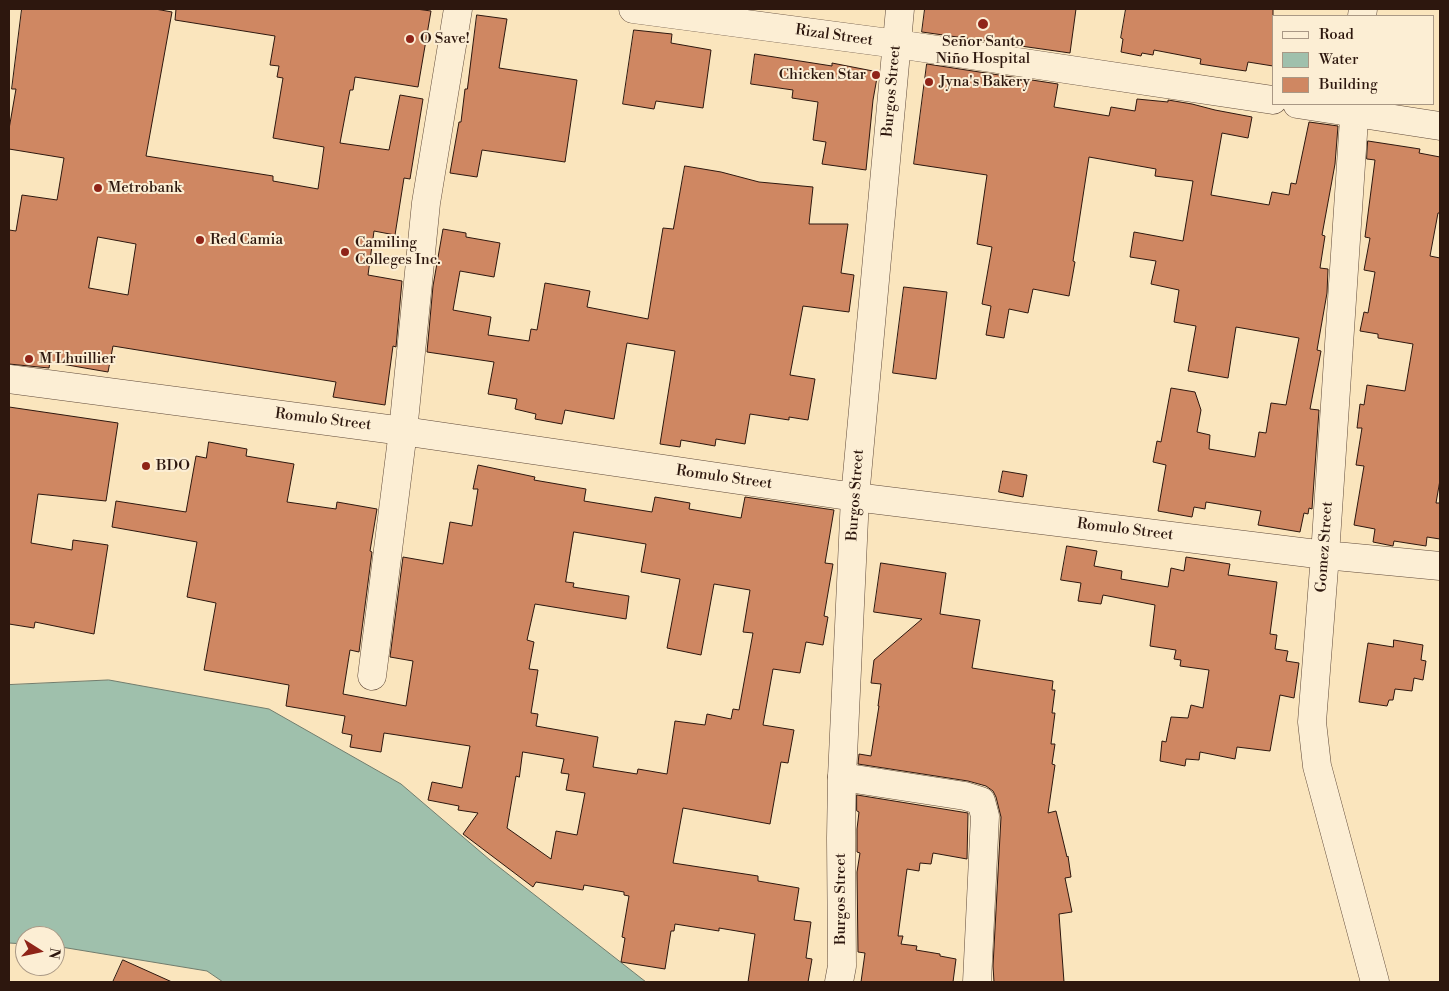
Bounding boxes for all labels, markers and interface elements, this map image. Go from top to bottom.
legend [1272,15,1434,105]
marker: Señor Santo Niño Hospital [976,17,990,31]
street label: Rizal Street [794,22,874,50]
text: Road [1319,25,1354,44]
place label: O Save! [420,30,470,48]
marker: O Save! [404,33,416,45]
place label: Señor Santo Niño Hospital [936,33,1030,68]
street label: Burgos Street [879,44,905,138]
text: Water [1319,50,1358,69]
place label: Chicken Star [779,66,866,84]
marker: Chicken Star [870,69,882,81]
place label: Jyna's Bakery [939,73,1030,91]
text: Building [1319,75,1378,94]
marker: Jyna's Bakery [923,76,935,88]
place label: Metrobank [108,179,182,197]
marker: Metrobank [92,182,104,194]
place label: Red Camia [210,231,283,249]
marker: Red Camia [194,234,206,246]
place label: Camiling Colleges Inc. [355,234,441,269]
marker: Camiling Colleges Inc. [339,246,351,258]
place label: M Lhuillier [39,350,116,368]
marker: M Lhuillier [23,353,35,365]
street label: Romulo Street [274,405,372,435]
street label: Burgos Street [844,448,868,542]
place label: BDO [156,457,190,475]
marker: BDO [140,460,152,472]
street label: Romulo Street [675,462,773,494]
street label: Gomez Street [1313,501,1337,593]
street label: Romulo Street [1076,515,1174,545]
street label: Burgos Street [832,853,850,945]
north arrow [15,926,65,976]
text: N [44,946,64,960]

